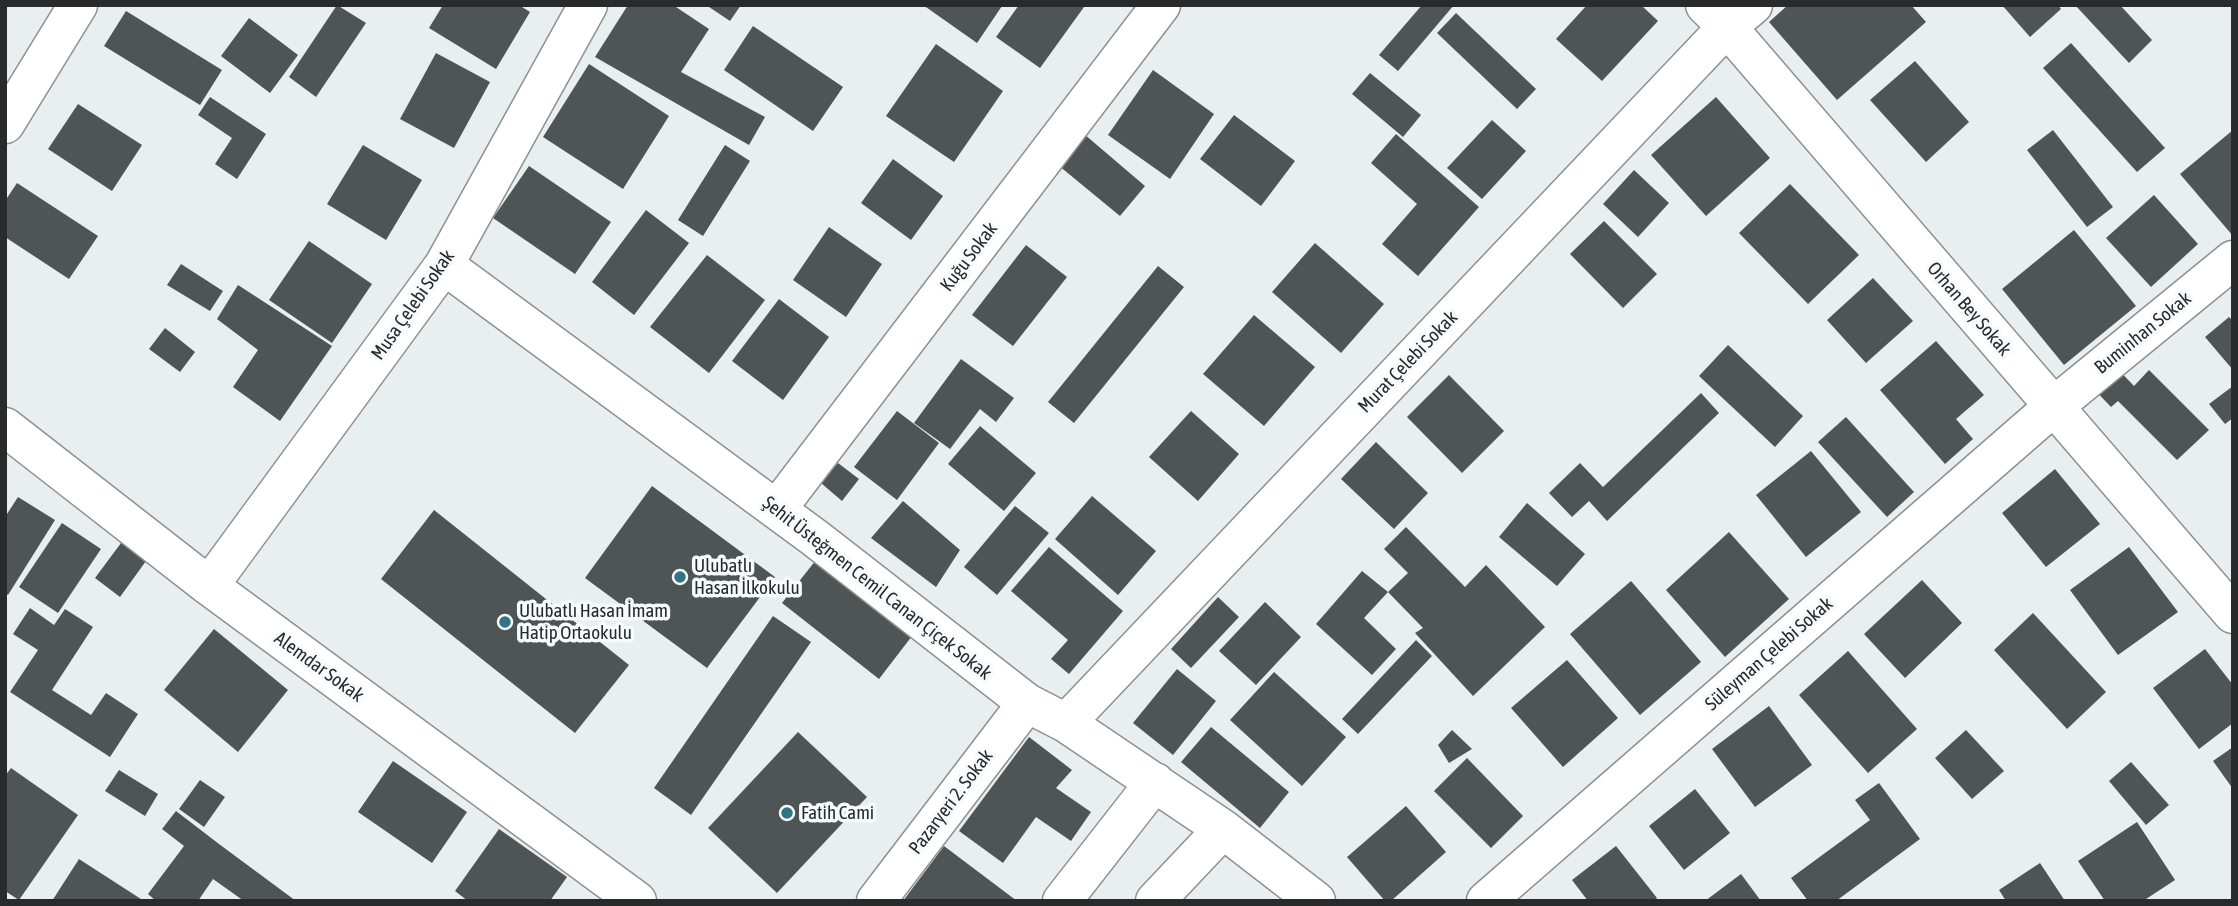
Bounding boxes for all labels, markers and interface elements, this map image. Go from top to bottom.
street label: Kuğu Sokak [936,218,1002,296]
street label: Musa Çelebi Sokak [367,246,459,364]
street label: Orhan Bey Sokak [1922,257,2016,361]
street label: Buminhan Sokak [2090,287,2196,379]
street label: Murat Çelebi Sokak [1354,306,1462,418]
street label: Şehit Üsteğmen Cemil Canan Çiçek Sokak [758,491,996,685]
place label: Ulubatlı Hasan İlkokulu [694,555,800,599]
marker: Ulubatlı Hasan İlkokulu [672,569,688,585]
street label: Süleyman Çelebi Sokak [1701,592,1837,716]
place label: Ulubatlı Hasan İmam Hatip Ortaokulu [519,600,668,644]
marker: Ulubatlı Hasan İmam Hatip Ortaokulu [497,614,513,630]
street label: Alemdar Sokak [270,627,368,707]
street label: Pazaryeri 2. Sokak [904,745,998,859]
place label: Fatih Cami [801,802,874,824]
marker: Fatih Cami [779,805,795,821]

